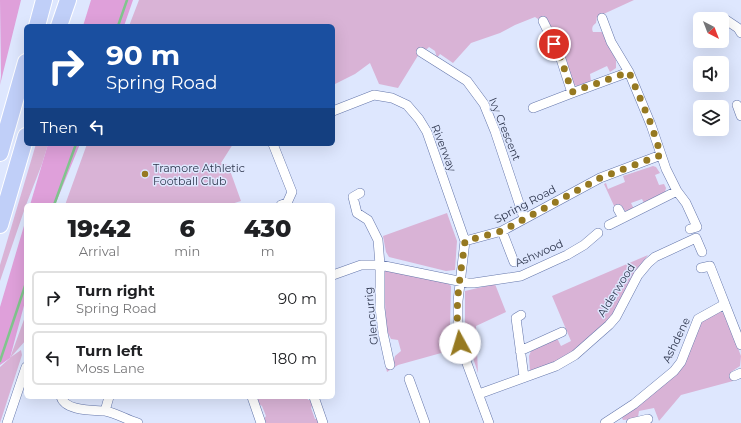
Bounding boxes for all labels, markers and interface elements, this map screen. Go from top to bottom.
north arrow [693,12,729,48]
map controls [693,12,729,136]
pin [537,27,571,61]
icon: arrive [543,33,565,55]
text: 90 m [106,38,180,72]
icon: right [40,40,92,92]
button: sound [693,56,729,92]
text: Spring Road [106,72,217,94]
street label: Ivy Crescent [486,95,524,163]
button: layers [693,100,729,136]
icon: left [86,116,108,138]
text: Then [40,118,78,137]
street label: Riverway [429,122,459,174]
place label: Tramore Athletic Football Club [153,161,245,188]
marker: Tramore Athletic Football Club [140,169,150,179]
street label: Spring Road [492,182,558,226]
text: 19:42 [68,214,131,243]
text: 6 [180,214,195,243]
text: 430 [244,214,291,243]
street label: Ashwood [513,236,565,270]
text: Arrival [79,243,120,259]
text: min [174,243,200,259]
text: m [261,243,275,259]
street label: Alderwood [594,261,638,319]
text: Turn right [76,281,155,300]
street label: Glencurrig [361,286,381,346]
icon: right [42,287,64,309]
text: 90 m [278,289,317,308]
text: Spring Road [76,300,157,316]
street label: Ashdene [659,315,693,365]
position arrow [439,322,481,364]
text: Turn left [76,341,143,360]
icon: left [42,347,64,369]
text: 180 m [272,349,317,368]
text: Moss Lane [76,360,145,376]

